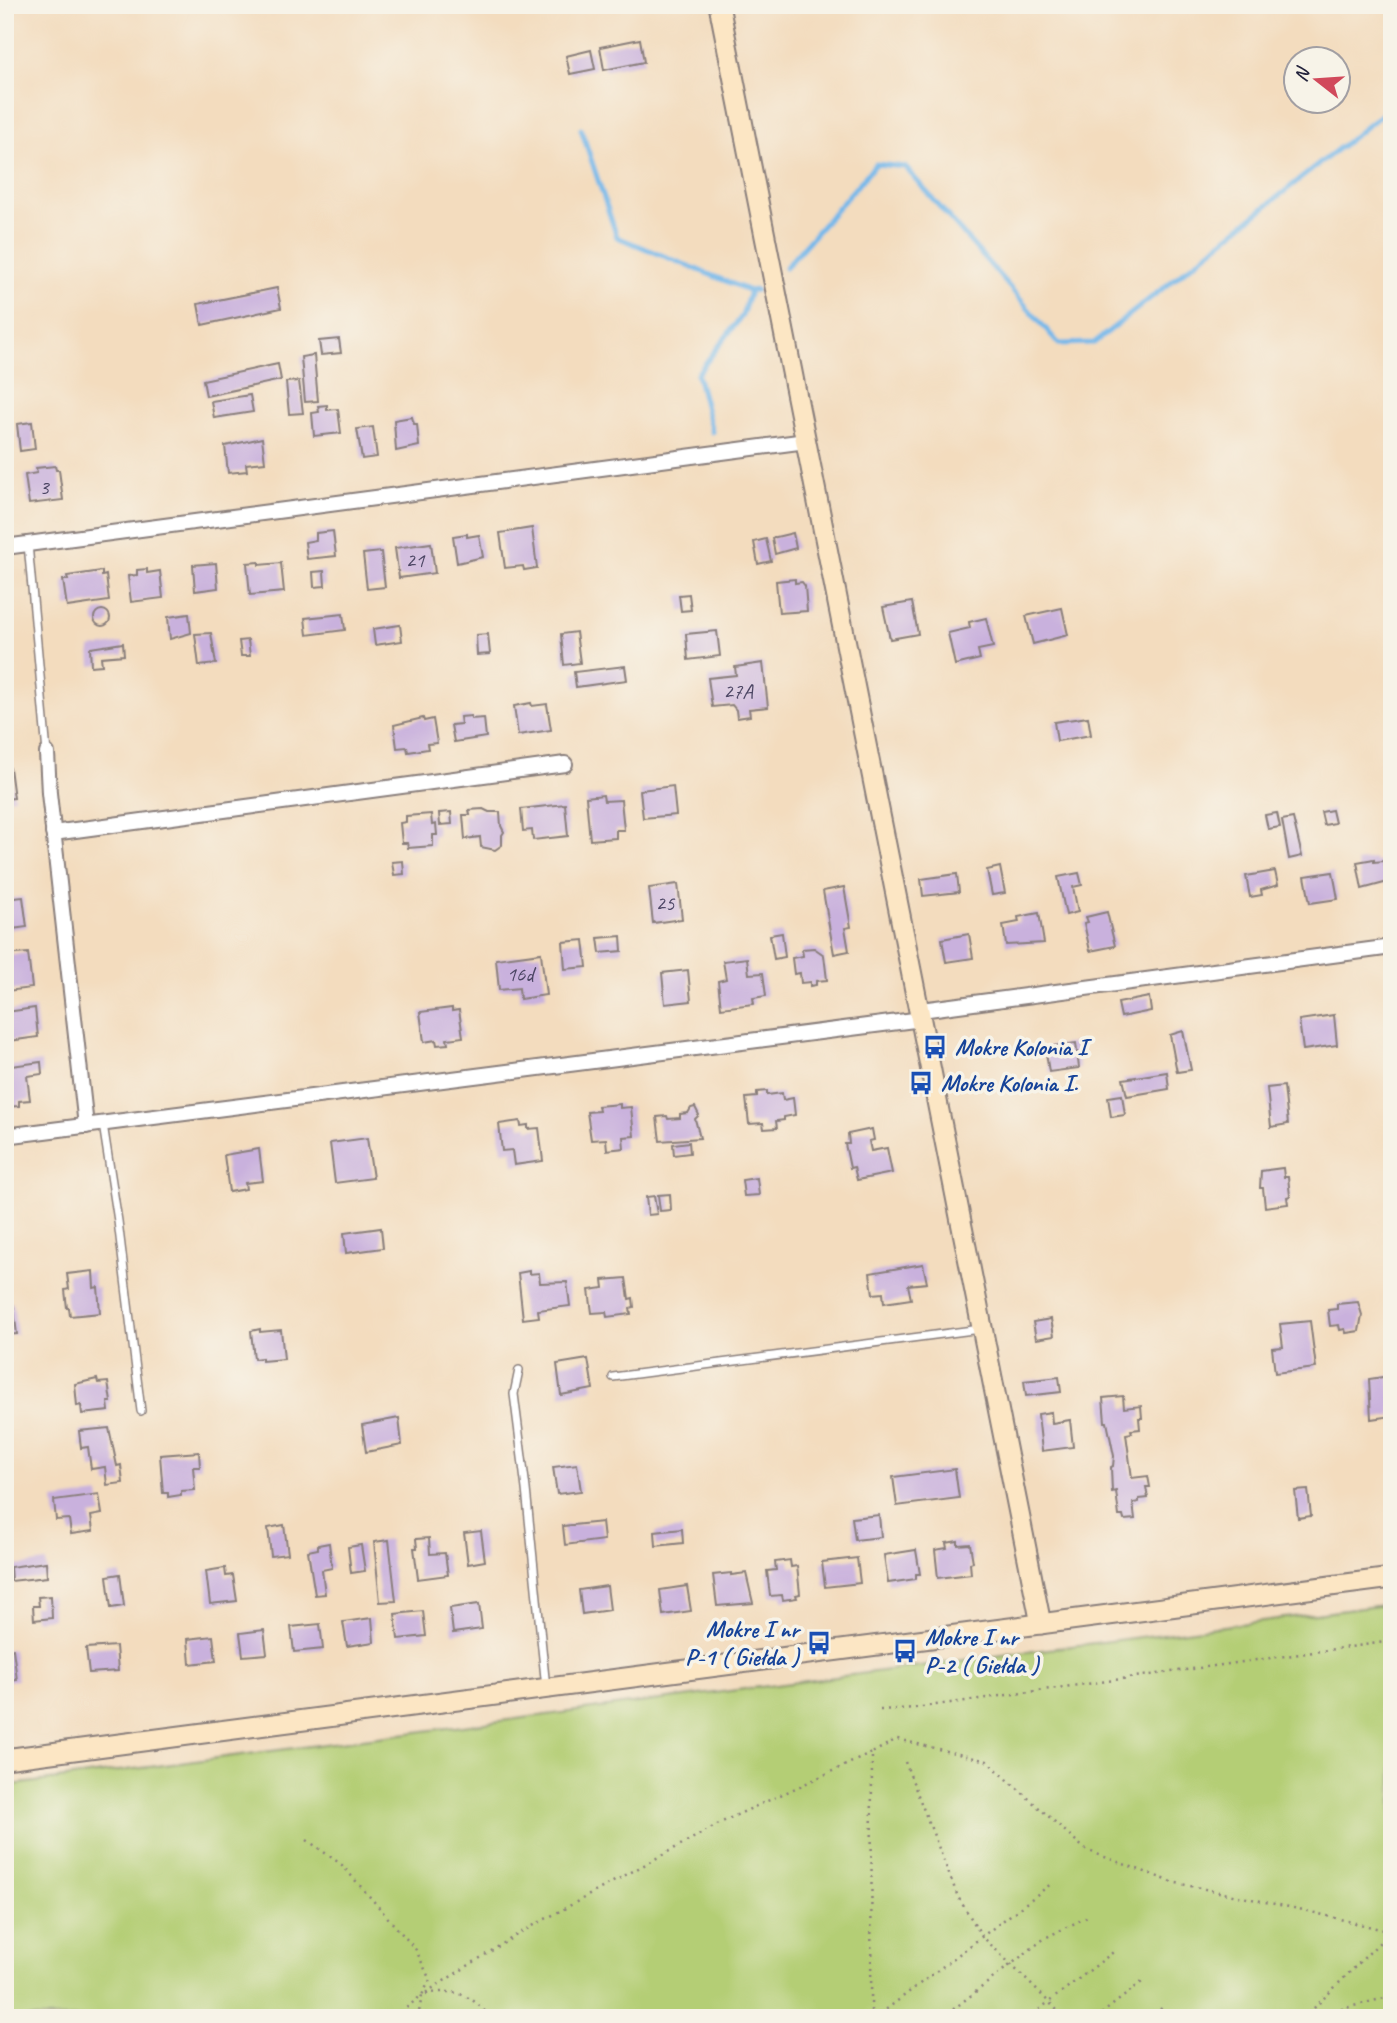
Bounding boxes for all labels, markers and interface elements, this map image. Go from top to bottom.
north arrow [1282,46,1352,116]
text: N [1289,63,1316,84]
house number: 3 [39,474,50,500]
house number: 21 [406,547,426,573]
house number: 27A [723,678,754,704]
house number: 25 [656,890,676,916]
house number: 16d [506,961,537,987]
place label: Mokre Kolonia I [955,1032,1092,1062]
bus stop icon: Mokre Kolonia I [921,1033,949,1061]
place label: Mokre Kolonia I. [941,1068,1079,1098]
bus stop icon: Mokre Kolonia I. [907,1069,935,1097]
place label: Mokre I nr P-1 ( Giełda ) [685,1614,801,1672]
place label: Mokre I nr P-2 ( Giełda ) [925,1622,1041,1680]
bus stop icon: Mokre I nr P-1 ( Giełda ) [805,1629,833,1657]
bus stop icon: Mokre I nr P-2 ( Giełda ) [891,1637,919,1665]

